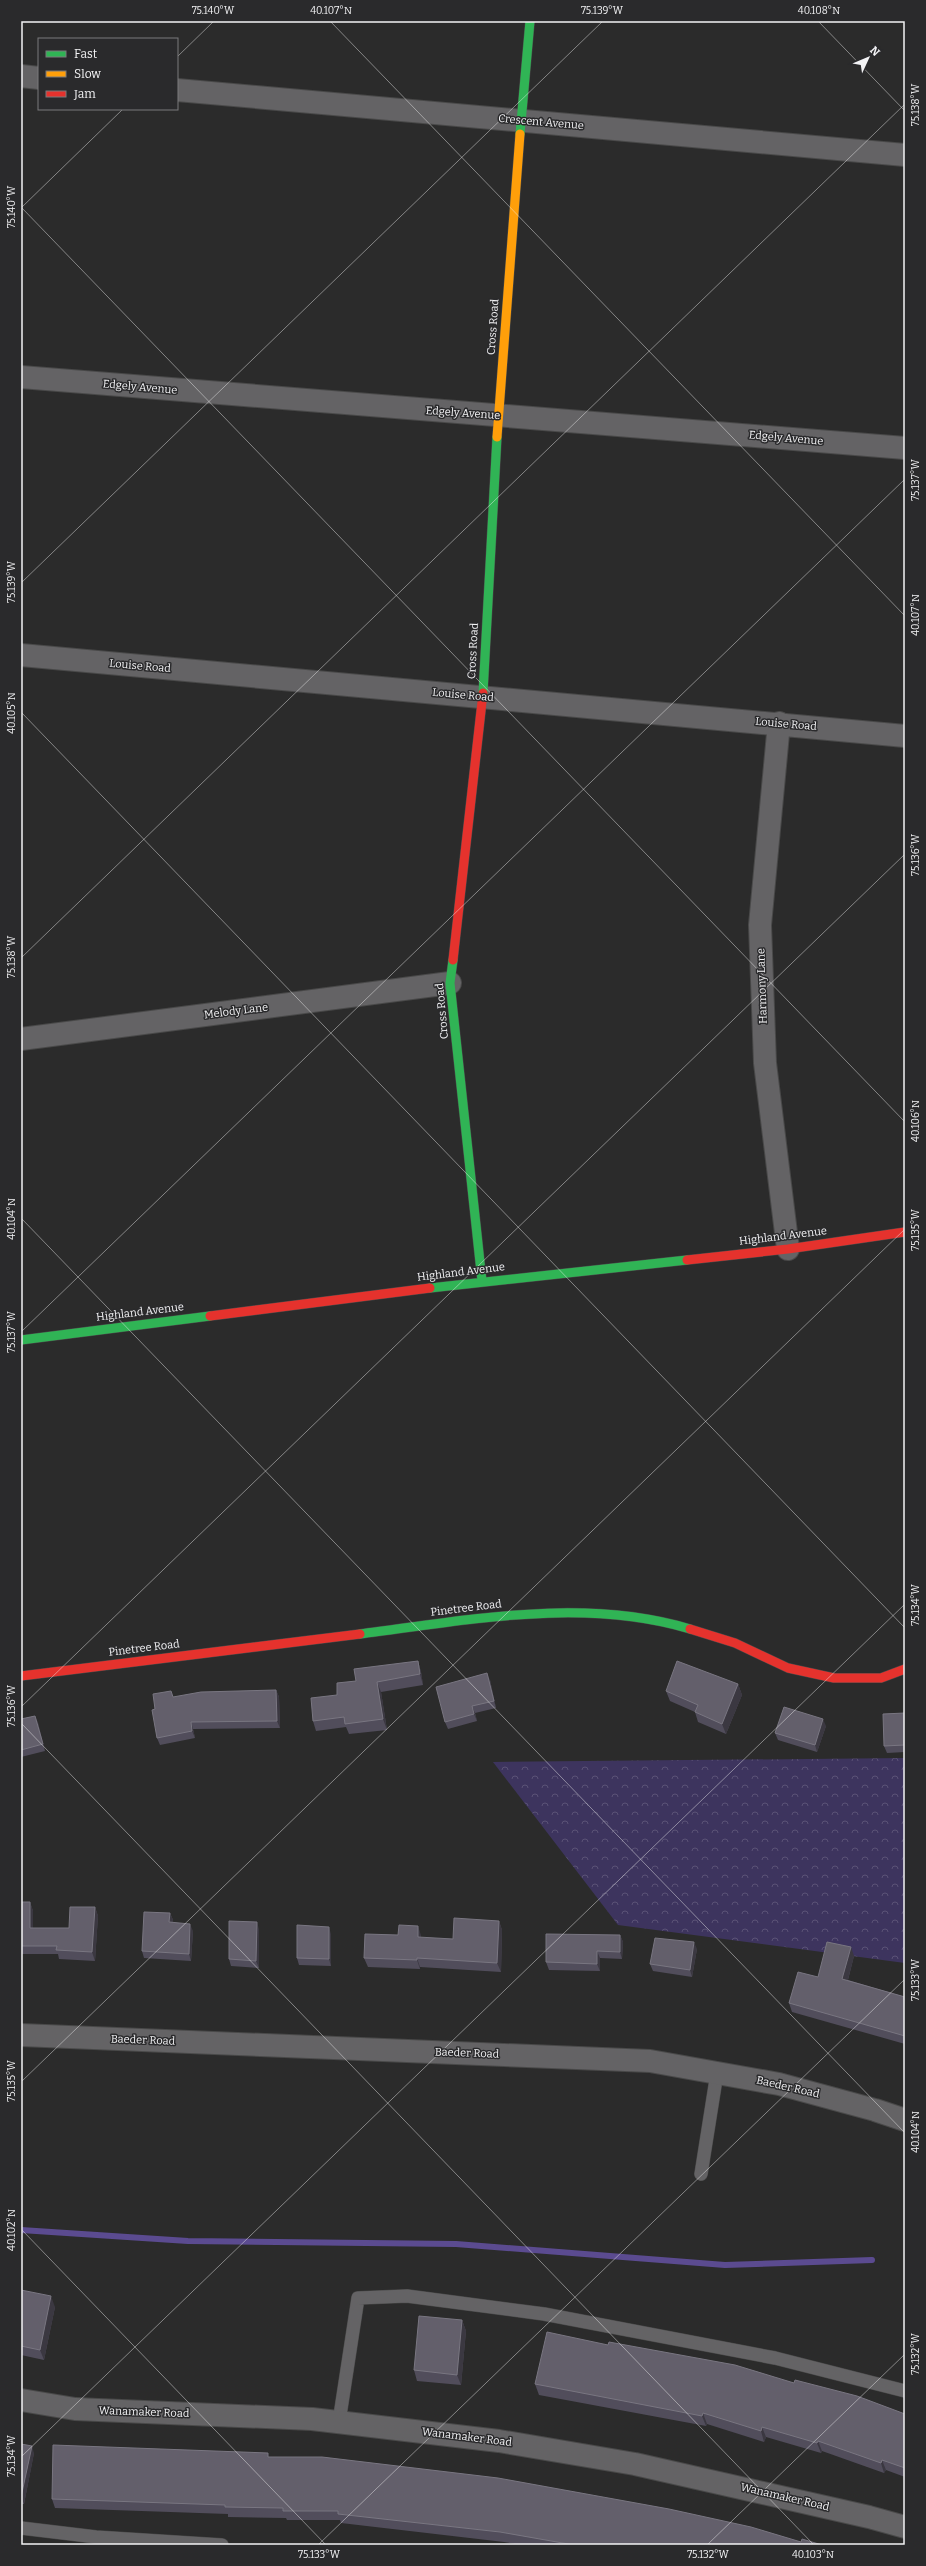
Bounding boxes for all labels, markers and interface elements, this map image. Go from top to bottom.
text: 75.140°W [192,5,235,17]
text: 40.107°N [310,5,352,17]
text: 75.139°W [581,5,624,17]
text: 40.108°N [798,5,840,17]
legend [38,38,178,110]
north arrow [848,38,888,78]
text: N [867,44,883,59]
text: Fast [74,47,98,61]
text: Slow [74,67,101,81]
text: 75.138°W [910,83,922,126]
text: Jam [73,87,96,101]
street label: Crescent Avenue [498,112,584,132]
text: 75.140°W [6,185,18,228]
street label: Cross Road [485,298,501,356]
street label: Edgely Avenue [102,377,178,397]
street label: Edgely Avenue [425,404,501,422]
street label: Edgely Avenue [748,428,824,448]
text: 75.137°W [910,458,922,501]
text: 75.139°W [6,560,18,603]
text: 40.107°N [910,594,922,636]
street label: Cross Road [465,622,481,679]
street label: Louise Road [109,657,172,675]
street label: Louise Road [432,686,495,704]
text: 40.105°N [6,692,18,734]
street label: Louise Road [755,715,818,733]
text: 75.136°W [910,833,922,876]
text: 75.138°W [6,935,18,978]
street label: Harmony Lane [754,948,770,1024]
street label: Cross Road [433,982,451,1040]
street label: Melody Lane [203,1001,269,1021]
text: 40.106°N [910,1100,922,1142]
text: 40.104°N [6,1198,18,1240]
text: 75.135°W [910,1209,922,1251]
street label: Highland Avenue [738,1224,828,1248]
street label: Highland Avenue [416,1260,506,1284]
street label: Highland Avenue [95,1300,185,1324]
text: 75.137°W [6,1310,18,1353]
text: 75.134°W [910,1583,922,1626]
street label: Pinetree Road [430,1597,503,1619]
street label: Pinetree Road [108,1637,181,1659]
text: 75.136°W [6,1684,18,1727]
text: 75.133°W [910,1958,922,2001]
street label: Baeder Road [111,2032,176,2048]
street label: Baeder Road [435,2045,500,2061]
text: 75.135°W [6,2060,18,2102]
street label: Baeder Road [755,2073,821,2101]
text: 40.104°N [910,2111,922,2153]
text: 40.102°N [6,2209,18,2251]
text: 75.132°W [910,2332,922,2375]
street label: Wanamaker Road [98,2404,190,2420]
street label: Wanamaker Road [421,2425,513,2449]
text: 75.134°W [6,2434,18,2477]
street label: Wanamaker Road [739,2480,831,2514]
text: 75.133°W [298,2549,341,2561]
text: 75.132°W [687,2549,730,2561]
text: 40.103°N [792,2549,834,2561]

